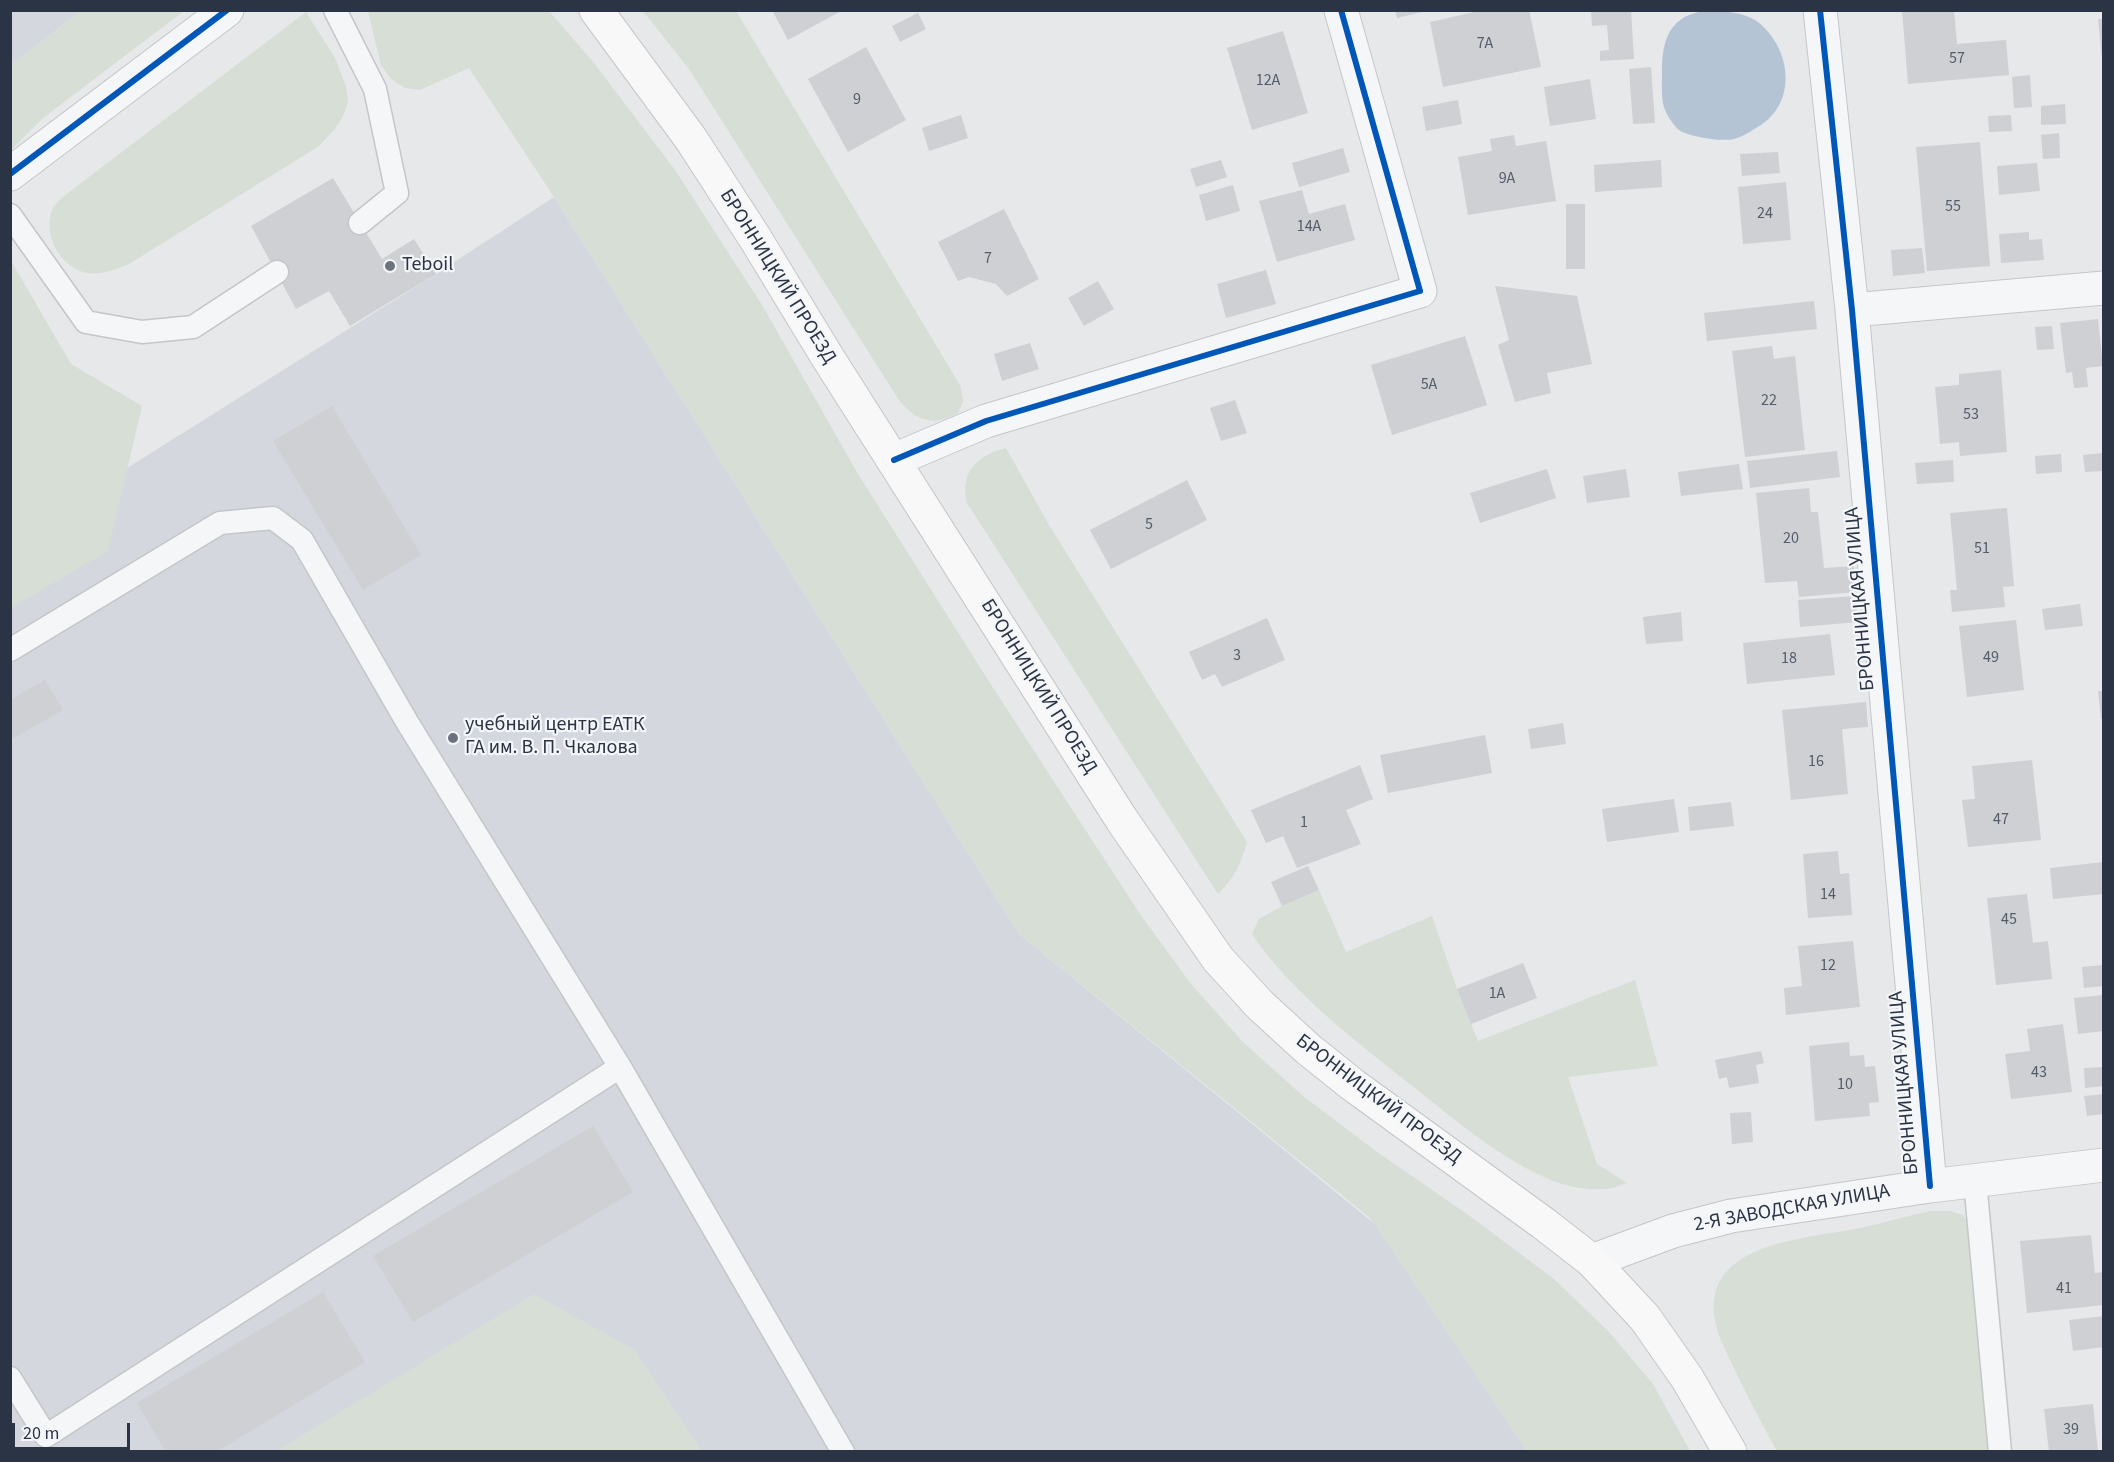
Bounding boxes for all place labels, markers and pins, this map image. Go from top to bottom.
place label: Teboil [402,254,453,278]
marker: Teboil [383,259,397,273]
place label: учебный центр ЕАТК ГА им. В. П. Чкалова [465,714,645,761]
marker: учебный центр ЕАТК ГА им. В. П. Чкалова [446,731,460,745]

